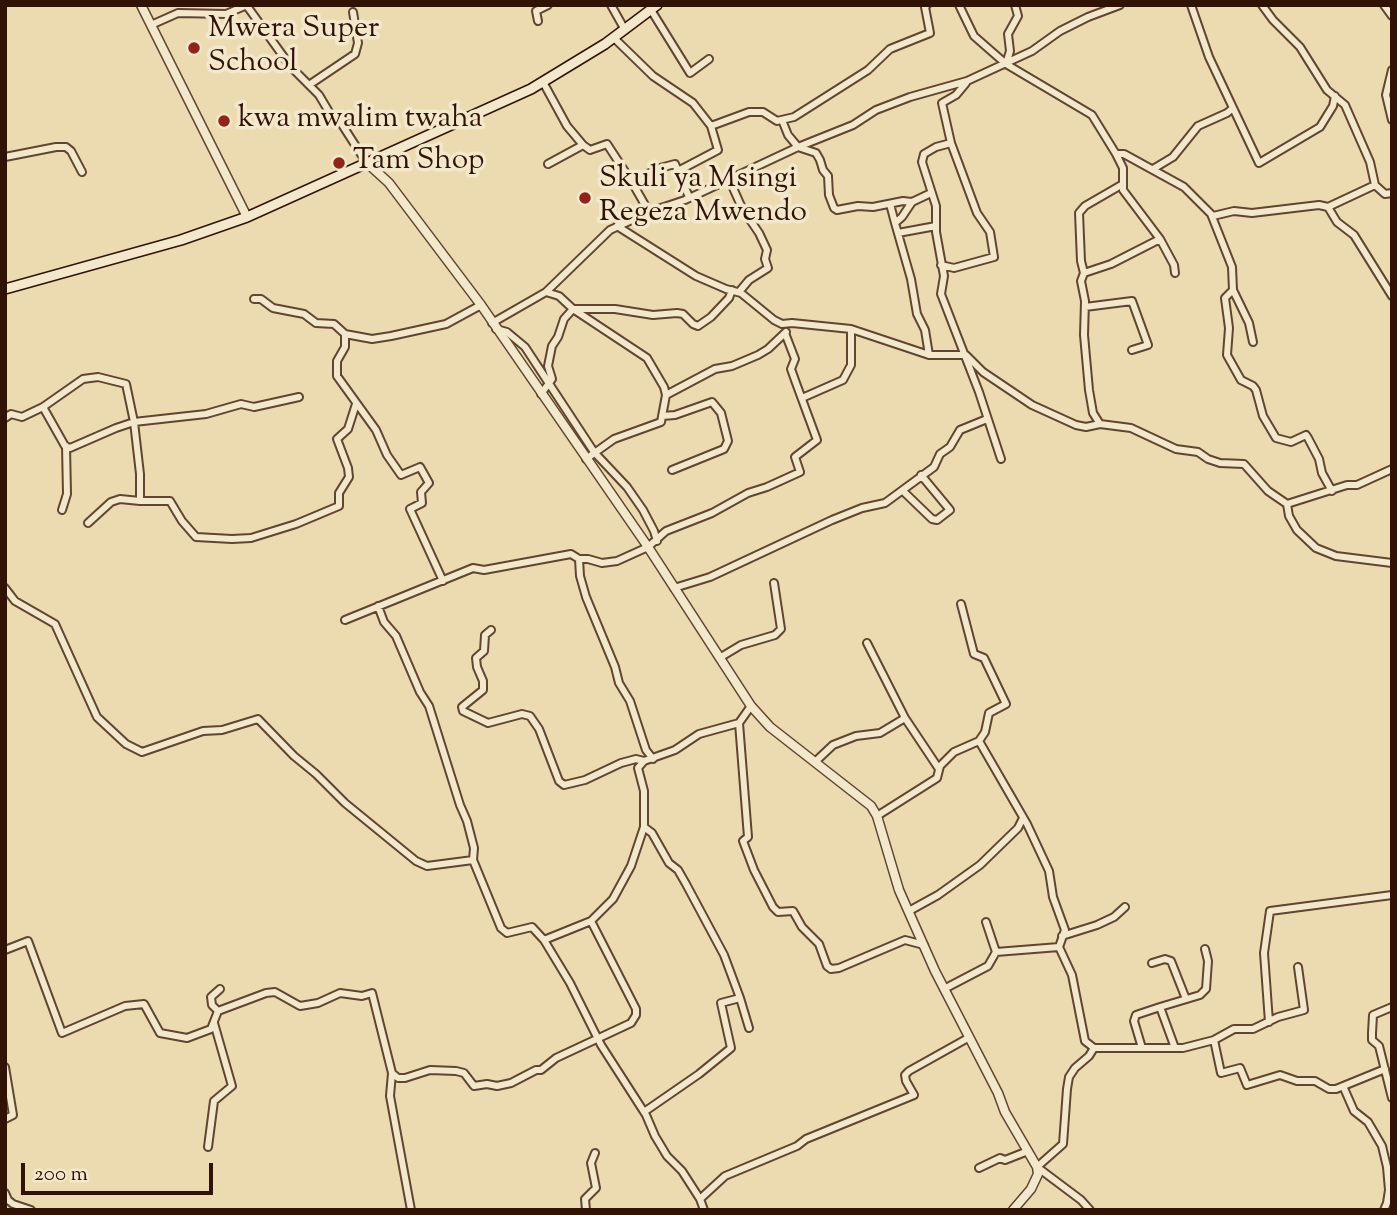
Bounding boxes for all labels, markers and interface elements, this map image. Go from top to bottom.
place label: Mwera Super School [208,13,379,83]
marker: Mwera Super School [186,40,202,56]
place label: kwa mwalim twaha [238,103,483,139]
marker: kwa mwalim twaha [216,113,232,129]
place label: Tam Shop [353,145,484,181]
marker: Tam Shop [331,155,347,171]
place label: Skuli ya Msingi Regeza Mwendo [599,163,807,233]
marker: Skuli ya Msingi Regeza Mwendo [577,190,593,206]
scale bar [24,1148,217,1192]
text: 200 m [34,1160,88,1190]

